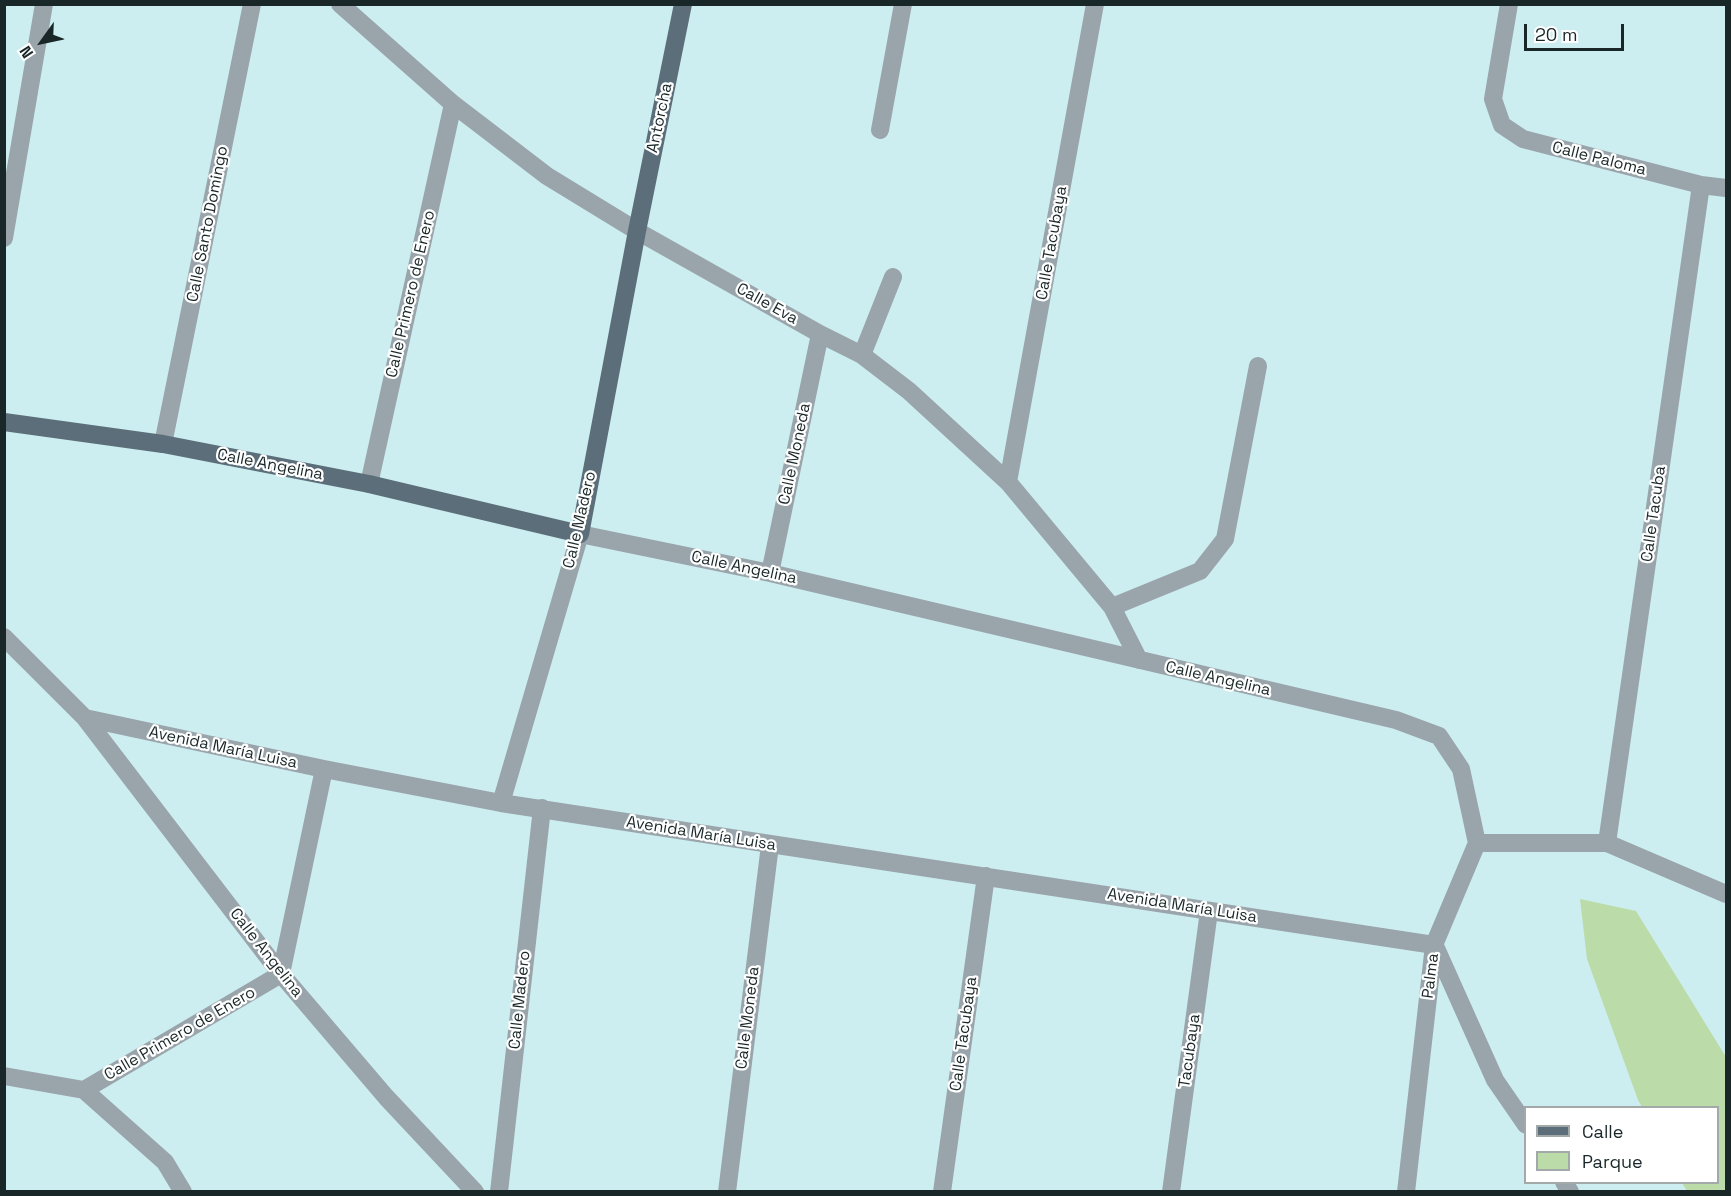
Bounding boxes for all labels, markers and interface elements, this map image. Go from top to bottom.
north arrow [12,12,72,72]
scale bar [1527,12,1628,50]
text: 20 m [1535,23,1578,46]
text: N [15,42,38,62]
street label: Antorcha [643,81,677,155]
street label: Calle Paloma [1550,138,1648,180]
street label: Calle Santo Domingo [183,144,233,304]
street label: Calle Tacubaya [1033,184,1071,302]
street label: Calle Primero de Enero [382,208,440,380]
street label: Calle Eva [733,279,801,329]
street label: Calle Moneda [775,401,815,507]
street label: Calle Angelina [215,445,325,485]
street label: Calle Tacuba [1638,465,1670,563]
street label: Calle Madero [559,470,601,570]
street label: Calle Angelina [689,547,799,589]
street label: Calle Angelina [1164,658,1272,700]
street label: Avenida María Luisa [147,723,299,773]
street label: Avenida María Luisa [625,813,777,855]
street label: Avenida María Luisa [1106,885,1258,927]
street label: Calle Angelina [225,905,307,1001]
street label: Calle Madero [505,950,535,1050]
street label: Palma [1419,952,1443,1000]
street label: Calle Moneda [732,966,764,1070]
street label: Calle Tacubaya [946,975,982,1093]
street label: Calle Primero de Enero [101,983,259,1085]
street label: Tacubaya [1175,1013,1205,1089]
legend [1524,1106,1719,1184]
text: Calle [1582,1120,1623,1143]
text: Parque [1582,1150,1643,1173]

